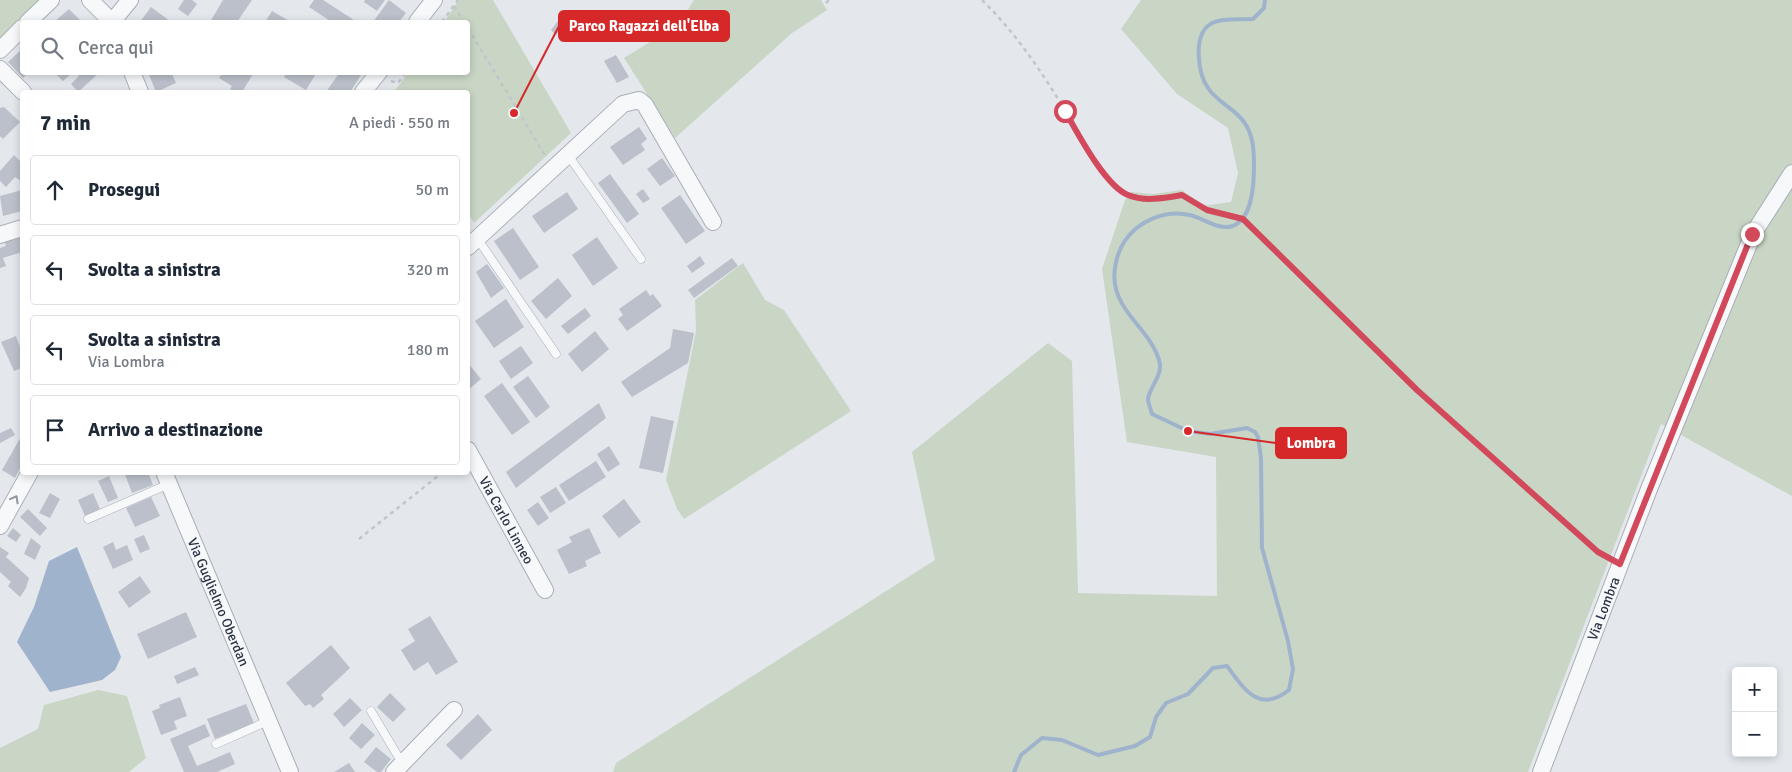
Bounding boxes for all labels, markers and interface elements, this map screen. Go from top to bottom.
callout: Parco Ragazzi dell'Elba [559,11,729,41]
text: Parco Ragazzi dell'Elba [569,17,720,35]
search box [20,20,470,75]
icon: search [38,34,66,62]
text: Cerca qui [78,36,154,60]
route start [1054,100,1077,123]
text: 7 min [40,110,91,136]
text: A piedi · 550 m [349,113,450,133]
icon: ahead [41,176,69,204]
text: Prosegui [88,178,160,202]
text: 50 m [415,180,449,200]
route end [1741,223,1764,246]
icon: left [41,256,69,284]
text: Svolta a sinistra [88,258,221,282]
text: 320 m [407,260,449,280]
text: Svolta a sinistra [88,328,221,352]
icon: left [41,336,69,364]
text: 180 m [407,340,449,360]
text: Via Lombra [88,352,165,372]
icon: arrive [41,416,69,444]
text: Arrivo a destinazione [88,418,263,442]
callout: Lombra [1276,428,1346,458]
text: Lombra [1286,434,1336,452]
street label: Via Carlo Linneo [475,474,537,567]
one-way arrow [9,496,19,505]
street label: Via Guglielmo Oberdan [184,536,253,669]
street label: Via Lombra [1584,574,1624,643]
map controls [1732,667,1777,757]
button: + [1732,667,1777,712]
button: − [1732,712,1777,757]

